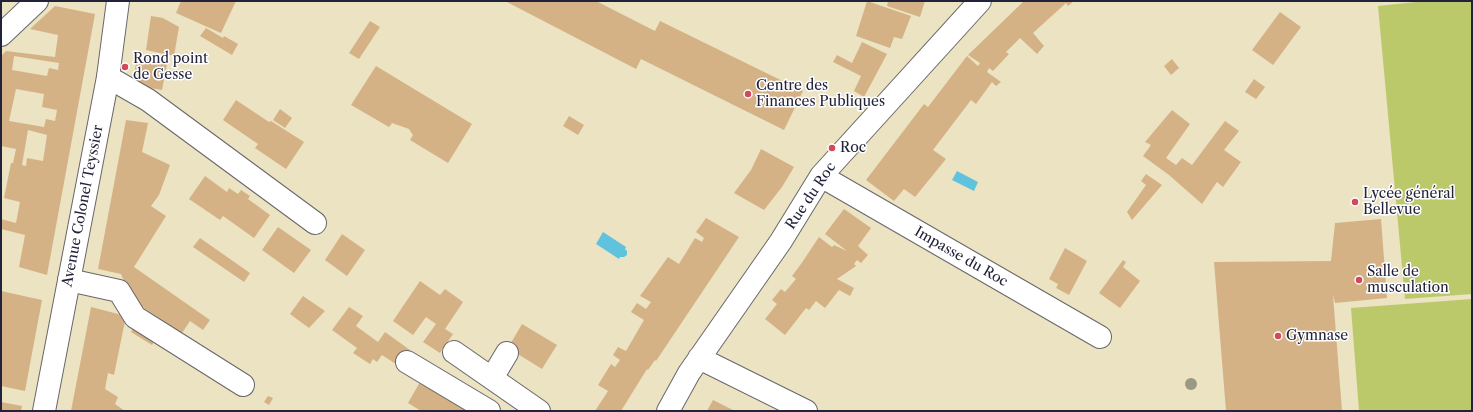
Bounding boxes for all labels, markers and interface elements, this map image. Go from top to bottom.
place label: Rond point de Gesse [133,51,208,84]
marker: Rond point de Gesse [120,62,130,72]
place label: Centre des Finances Publiques [756,78,885,110]
marker: Centre des Finances Publiques [743,89,753,99]
street label: Avenue Colonel Teyssier [59,124,107,288]
place label: Roc [840,140,866,156]
marker: Roc [827,143,837,153]
street label: Rue du Roc [782,159,840,233]
place label: Lycée général Bellevue [1363,186,1455,218]
marker: Lycée général Bellevue [1350,197,1360,207]
street label: Impasse du Roc [911,223,1011,291]
place label: Salle de musculation [1367,264,1449,296]
marker: Salle de musculation [1354,275,1364,285]
place label: Gymnase [1286,328,1348,344]
marker: Gymnase [1273,331,1283,341]

